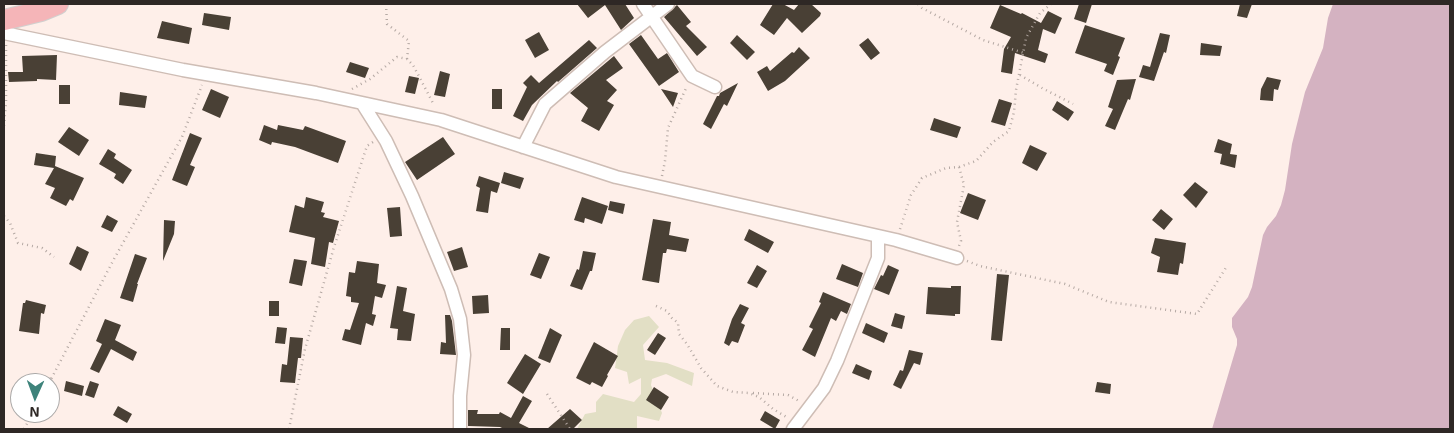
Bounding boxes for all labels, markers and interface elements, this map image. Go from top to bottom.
north arrow [10,373,60,423]
text: N [29,404,40,421]

